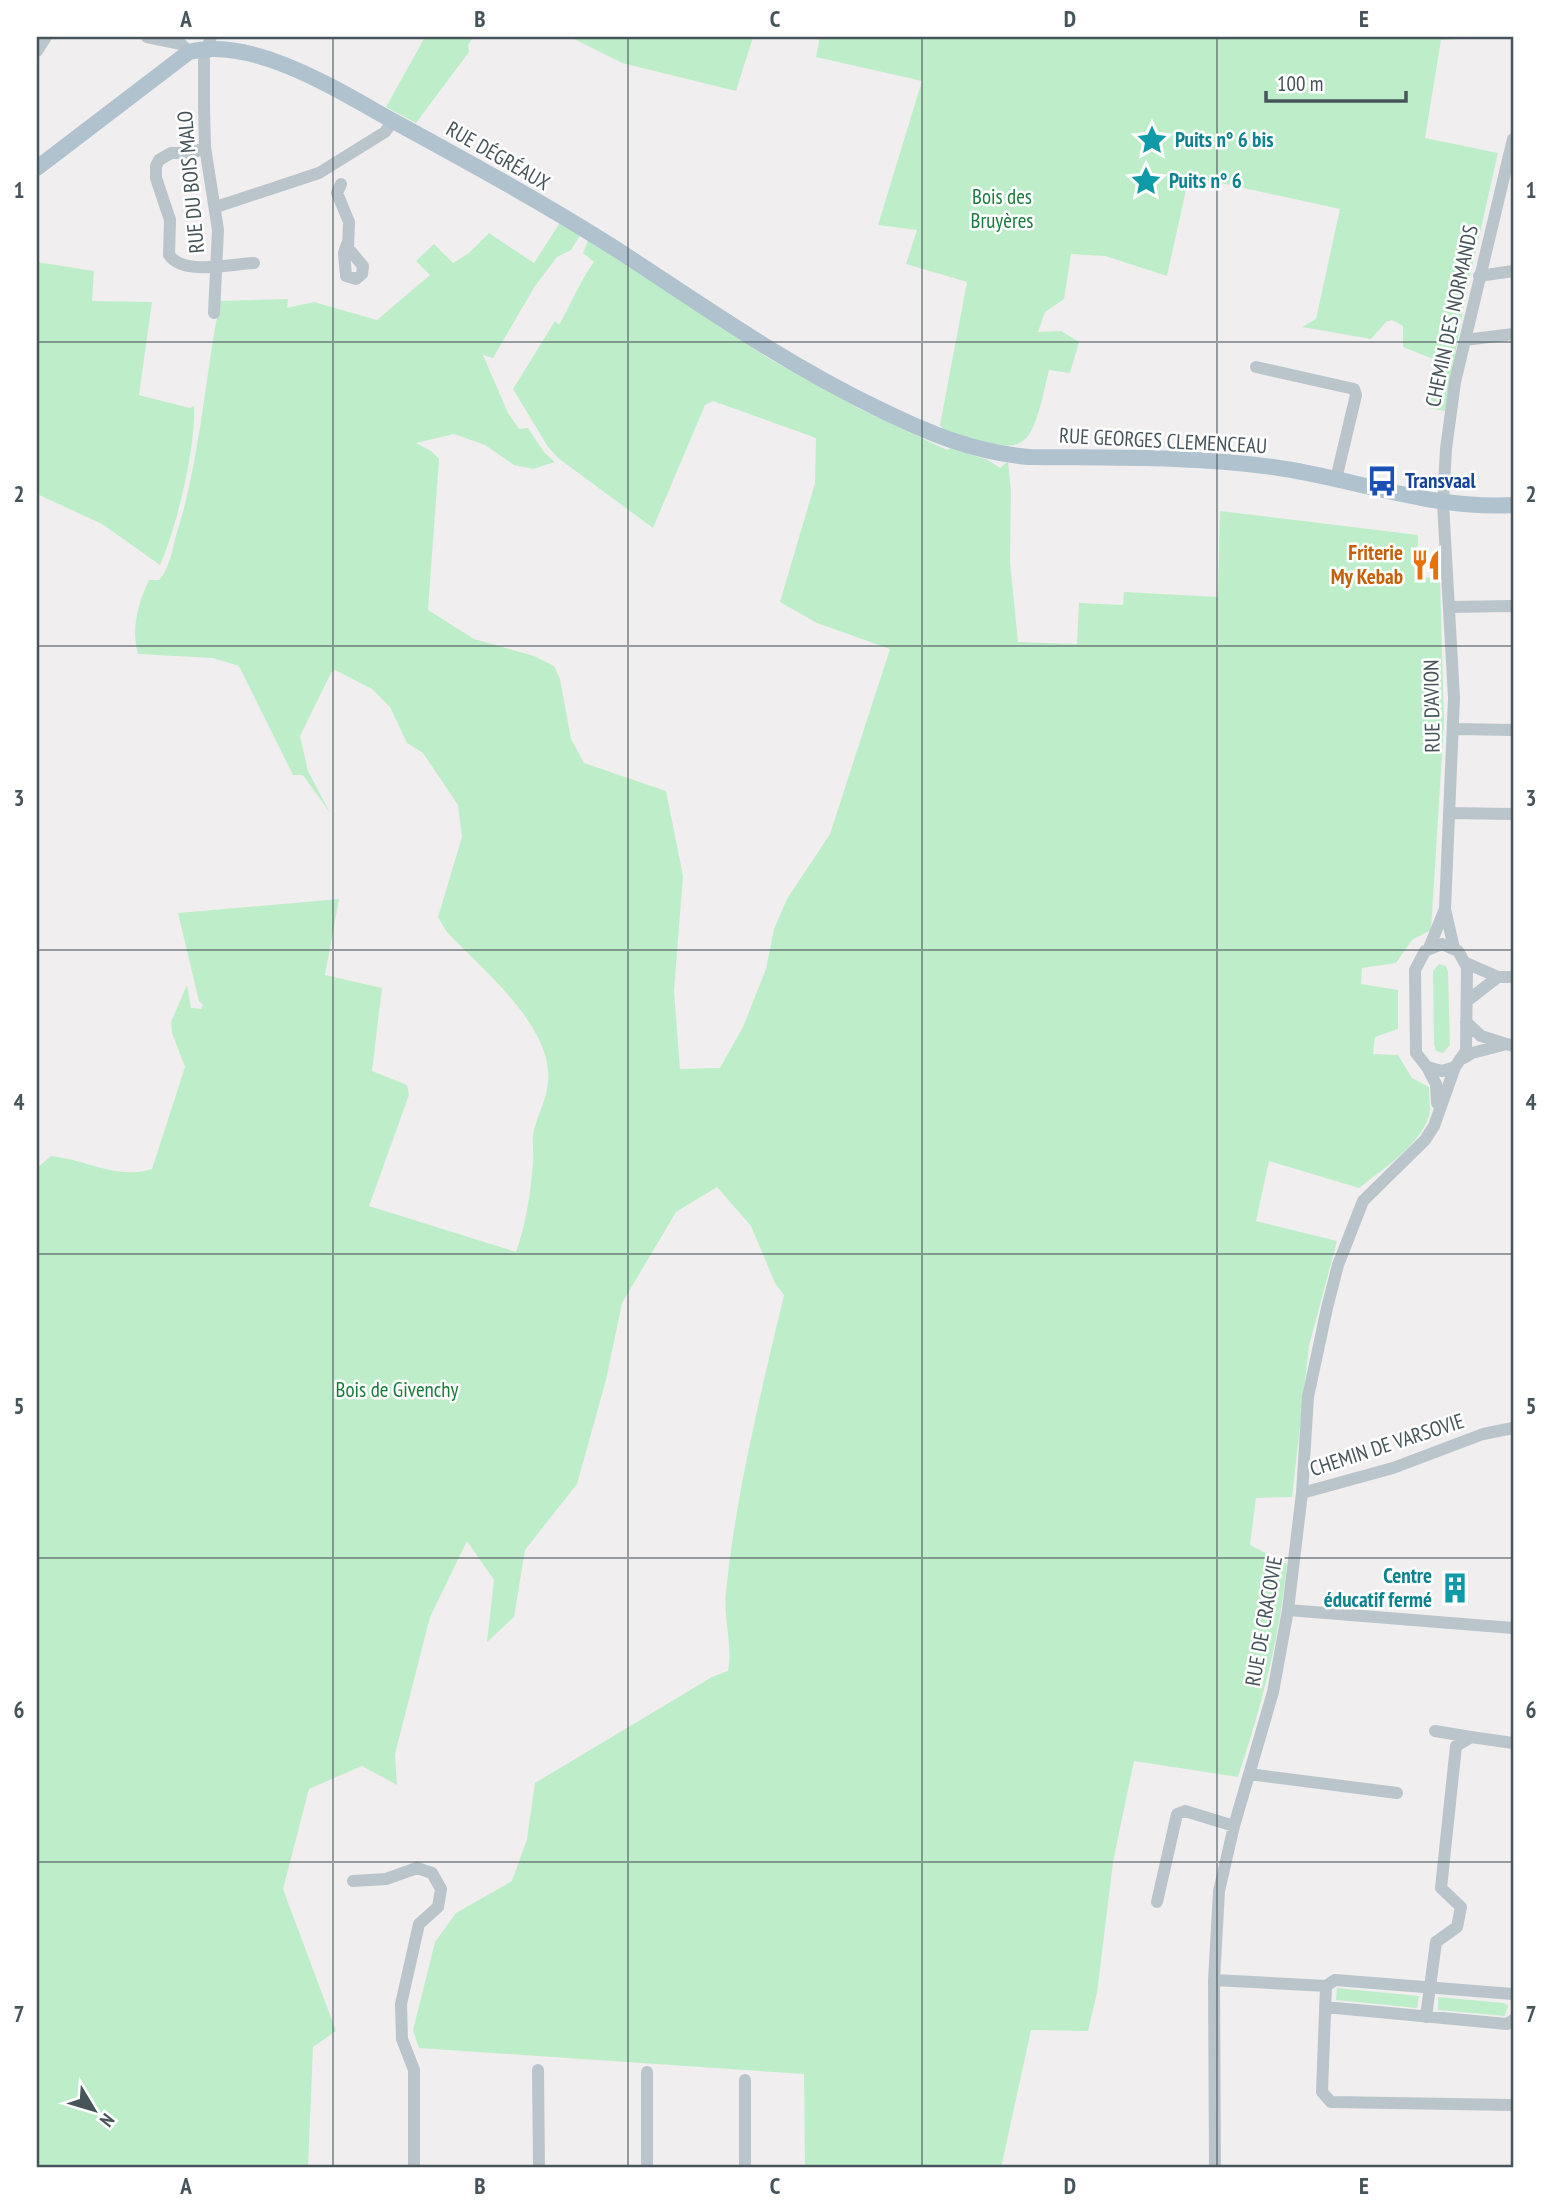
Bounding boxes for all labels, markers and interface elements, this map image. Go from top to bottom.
text: A [179,4,192,33]
text: B [474,4,486,33]
text: C [770,4,781,33]
text: D [1064,4,1076,33]
text: E [1359,4,1369,33]
scale bar [1266,60,1406,104]
text: 100 m [1277,70,1323,97]
street label: RUE DU BOIS MALO [171,110,210,254]
street label: RUE DÉGRÉAUX [442,115,555,196]
place icon: Puits n° 6 bis [1135,123,1169,157]
place label: Puits n° 6 bis [1175,126,1274,153]
place icon: Puits n° 6 [1129,164,1163,198]
place label: Puits n° 6 [1169,167,1242,194]
text: 1 [14,175,25,204]
text: 1 [1526,175,1537,204]
park label: Bois des Bruyères [971,183,1033,234]
street label: CHEMIN DES NORMANDS [1419,223,1484,409]
street label: RUE GEORGES CLEMENCEAU [1058,422,1268,459]
bus stop icon: Transvaal [1365,464,1399,498]
place label: Transvaal [1405,467,1476,494]
text: 2 [14,479,25,508]
text: 2 [1526,479,1537,508]
place label: Friterie My Kebab [1331,539,1403,590]
restaurant icon: Friterie My Kebab [1409,548,1443,582]
street label: RUE D'AVION [1417,659,1446,753]
text: 3 [14,783,25,812]
text: 3 [1526,783,1537,812]
text: 4 [14,1087,25,1116]
text: 4 [1526,1087,1537,1116]
park label: Bois de Givenchy [336,1376,459,1403]
text: 5 [14,1391,25,1420]
text: 5 [1526,1391,1537,1420]
street label: CHEMIN DE VARSOVIE [1306,1407,1467,1482]
street label: RUE DE CRACOVIE [1239,1554,1288,1688]
place label: Centre éducatif fermé [1324,1562,1432,1613]
building icon: Centre éducatif fermé [1438,1571,1472,1605]
text: 6 [14,1695,25,1724]
text: 6 [1526,1695,1537,1724]
text: 7 [14,1999,25,2028]
text: 7 [1526,1999,1537,2028]
north arrow [60,2076,130,2146]
text: N [95,2109,120,2132]
text: A [179,2171,192,2200]
text: B [474,2171,486,2200]
text: C [770,2171,781,2200]
text: D [1064,2171,1076,2200]
text: E [1359,2171,1369,2200]

